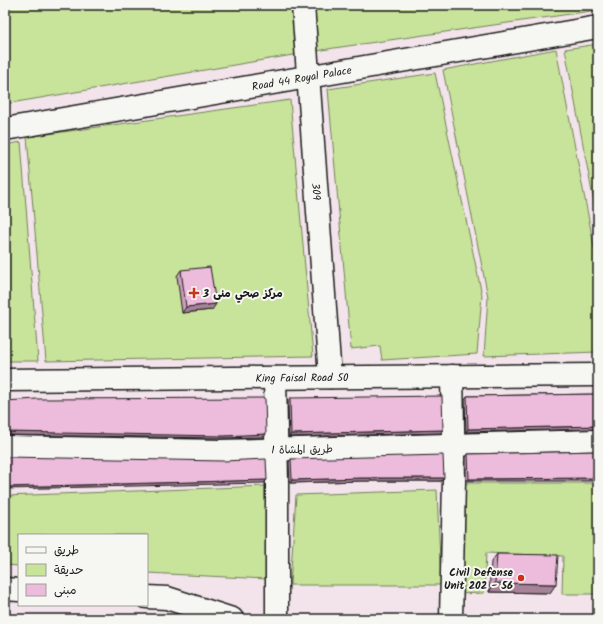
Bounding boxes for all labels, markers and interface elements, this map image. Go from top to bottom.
street label: Road 44 Royal Palace [251,62,353,96]
street label: 309 [306,182,325,201]
place label: مركز صحي منى 3 [202,285,283,303]
marker: مركز صحي منى 3 [188,287,200,299]
street label: King Faisal Road 50 [255,369,349,388]
street label: طريق المشاة 1 [271,440,333,460]
legend [18,534,148,606]
text: طريق [54,541,79,560]
text: حديقة [54,561,83,580]
place label: Civil Defense Unit 202 - 56 [444,564,514,595]
marker: Civil Defense Unit 202 - 56 [516,573,526,583]
text: مبنى [54,581,77,600]

